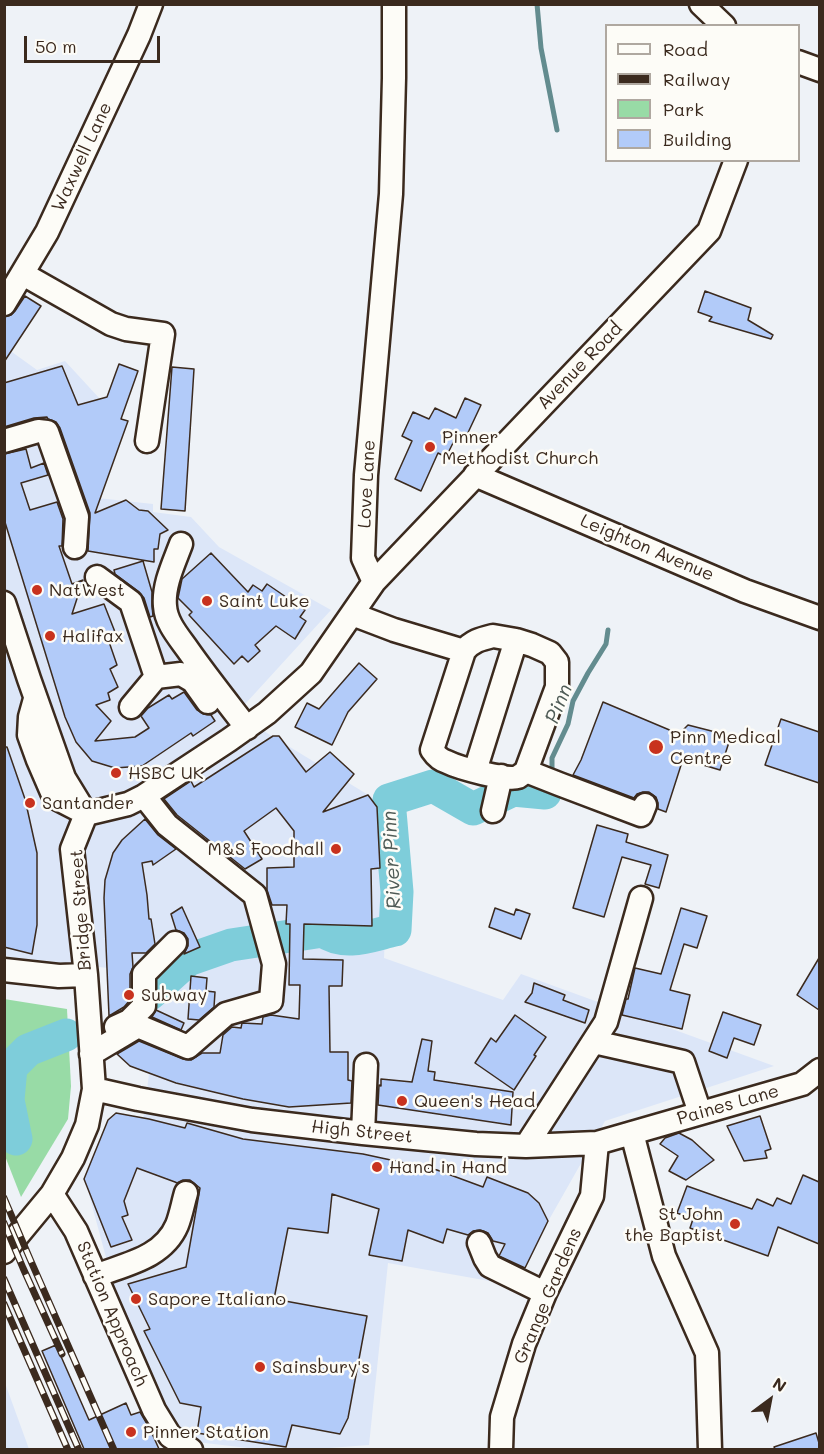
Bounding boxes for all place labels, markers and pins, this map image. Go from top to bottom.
place label: Pinner Methodist Church [442,426,598,468]
marker: Pinner Methodist Church [423,440,437,454]
place label: NatWest [49,579,125,601]
marker: NatWest [30,583,44,597]
place label: Saint Luke [219,590,310,612]
marker: Saint Luke [200,594,214,608]
place label: Halifax [62,625,123,647]
marker: Halifax [43,629,57,643]
place label: Pinn Medical Centre [670,726,781,768]
marker: Pinn Medical Centre [647,738,665,756]
place label: HSBC UK [128,762,204,784]
marker: HSBC UK [109,766,123,780]
place label: Santander [42,792,134,814]
marker: Santander [23,796,37,810]
place label: M&S Foodhall [208,838,324,860]
marker: M&S Foodhall [329,842,343,856]
place label: Subway [141,984,207,1006]
marker: Subway [122,988,136,1002]
place label: Queen's Head [414,1090,535,1112]
marker: Queen's Head [395,1094,409,1108]
place label: Hand in Hand [389,1156,507,1178]
marker: Hand in Hand [370,1160,384,1174]
place label: St John the Baptist [624,1203,723,1246]
marker: St John the Baptist [728,1217,742,1231]
place label: Sapore Italiano [148,1288,286,1310]
marker: Sapore Italiano [129,1292,143,1306]
place label: Sainsbury's [272,1356,370,1378]
marker: Sainsbury's [253,1360,267,1374]
place label: Pinner Station [143,1421,269,1443]
marker: Pinner Station [124,1425,138,1439]

